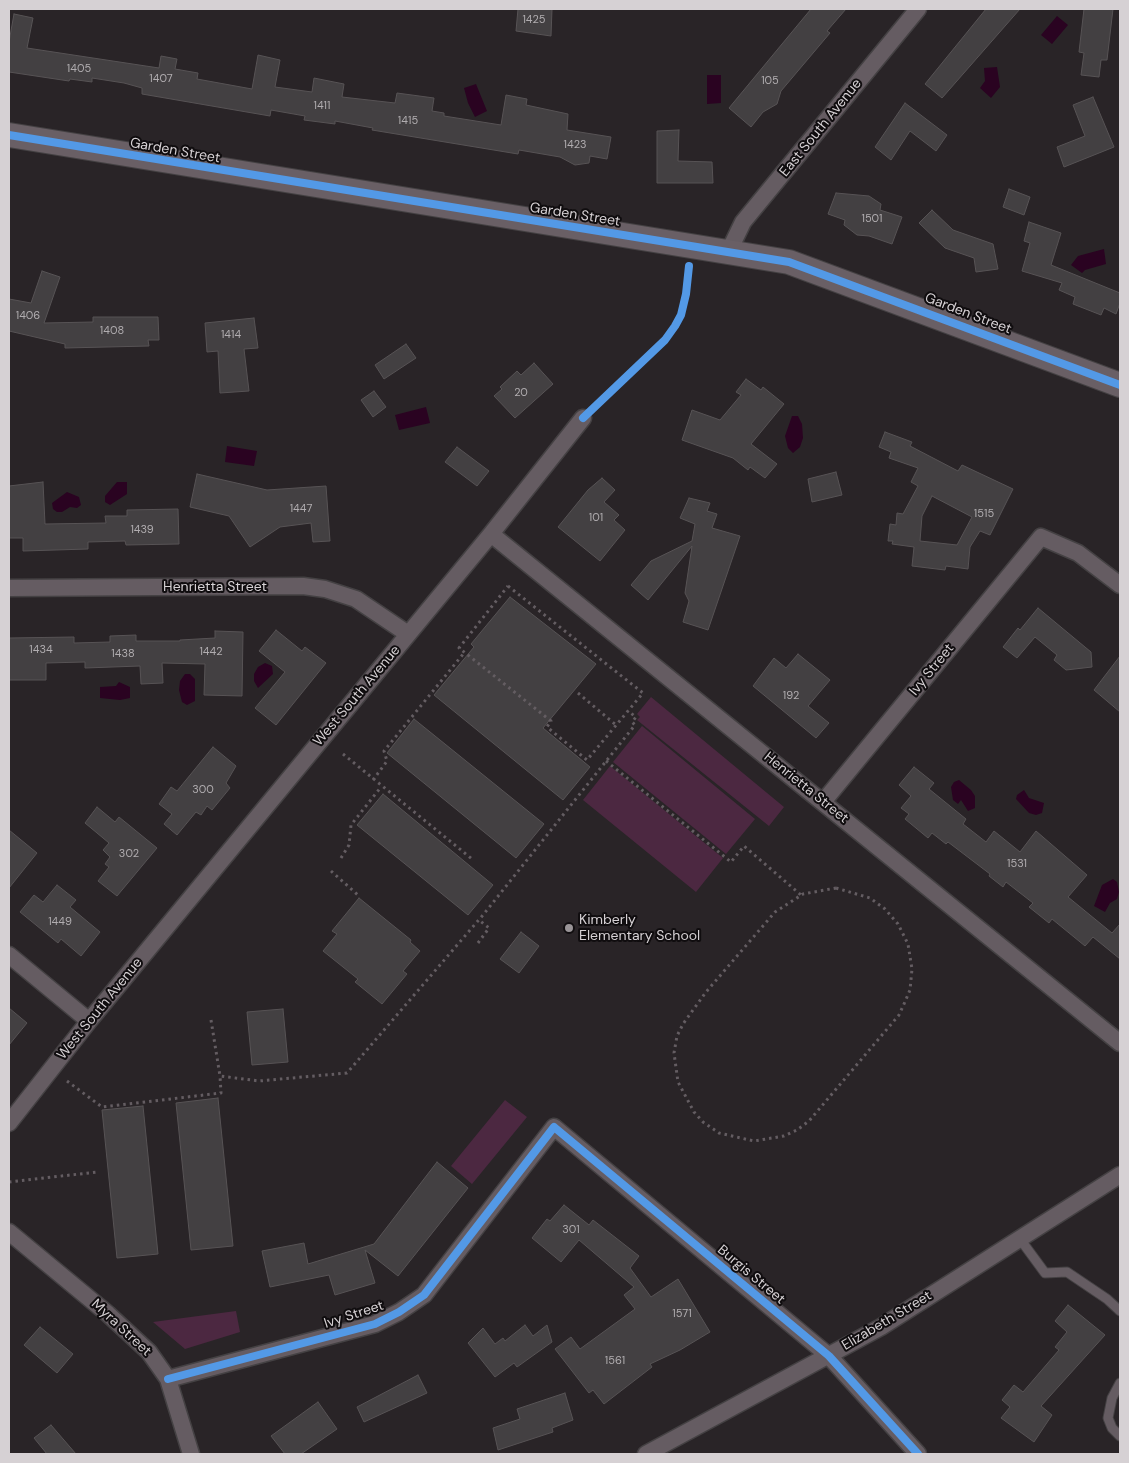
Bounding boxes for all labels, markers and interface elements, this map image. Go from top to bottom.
house number: 1425 [522,13,546,27]
house number: 1405 [67,62,91,76]
house number: 1407 [149,72,173,86]
house number: 105 [761,74,779,88]
street label: East South Avenue [776,76,866,180]
house number: 1411 [314,99,330,113]
house number: 1415 [398,114,418,128]
street label: Garden Street [129,135,221,167]
house number: 1423 [564,138,586,152]
street label: Garden Street [529,200,621,230]
house number: 1501 [861,212,883,226]
street label: Garden Street [922,290,1014,338]
house number: 1406 [16,309,40,323]
house number: 1408 [100,324,124,338]
house number: 1414 [221,328,241,342]
house number: 20 [514,386,528,400]
house number: 1447 [290,502,312,516]
house number: 1515 [974,507,994,521]
house number: 101 [589,511,603,525]
house number: 1439 [130,523,154,537]
street label: Henrietta Street [163,579,267,595]
street label: Ivy Street [906,641,958,699]
street label: West South Avenue [310,642,404,750]
house number: 1434 [29,643,53,657]
house number: 1442 [199,645,223,659]
house number: 1438 [111,647,135,661]
house number: 192 [783,689,799,703]
street label: Henrietta Street [760,749,852,827]
house number: 300 [192,783,214,797]
house number: 302 [119,847,139,861]
house number: 1531 [1007,857,1027,871]
place label: Kimberly Elementary School [579,912,700,944]
house number: 1449 [48,915,72,929]
marker: Kimberly Elementary School [563,922,575,934]
street label: West South Avenue [54,955,146,1063]
house number: 301 [562,1223,580,1237]
street label: Burgis Street [714,1242,788,1308]
street label: Elizabeth Street [839,1288,935,1354]
street label: Myra Street [88,1296,154,1360]
street label: Ivy Street [322,1297,386,1333]
house number: 1571 [672,1307,692,1321]
house number: 1561 [605,1354,625,1368]

